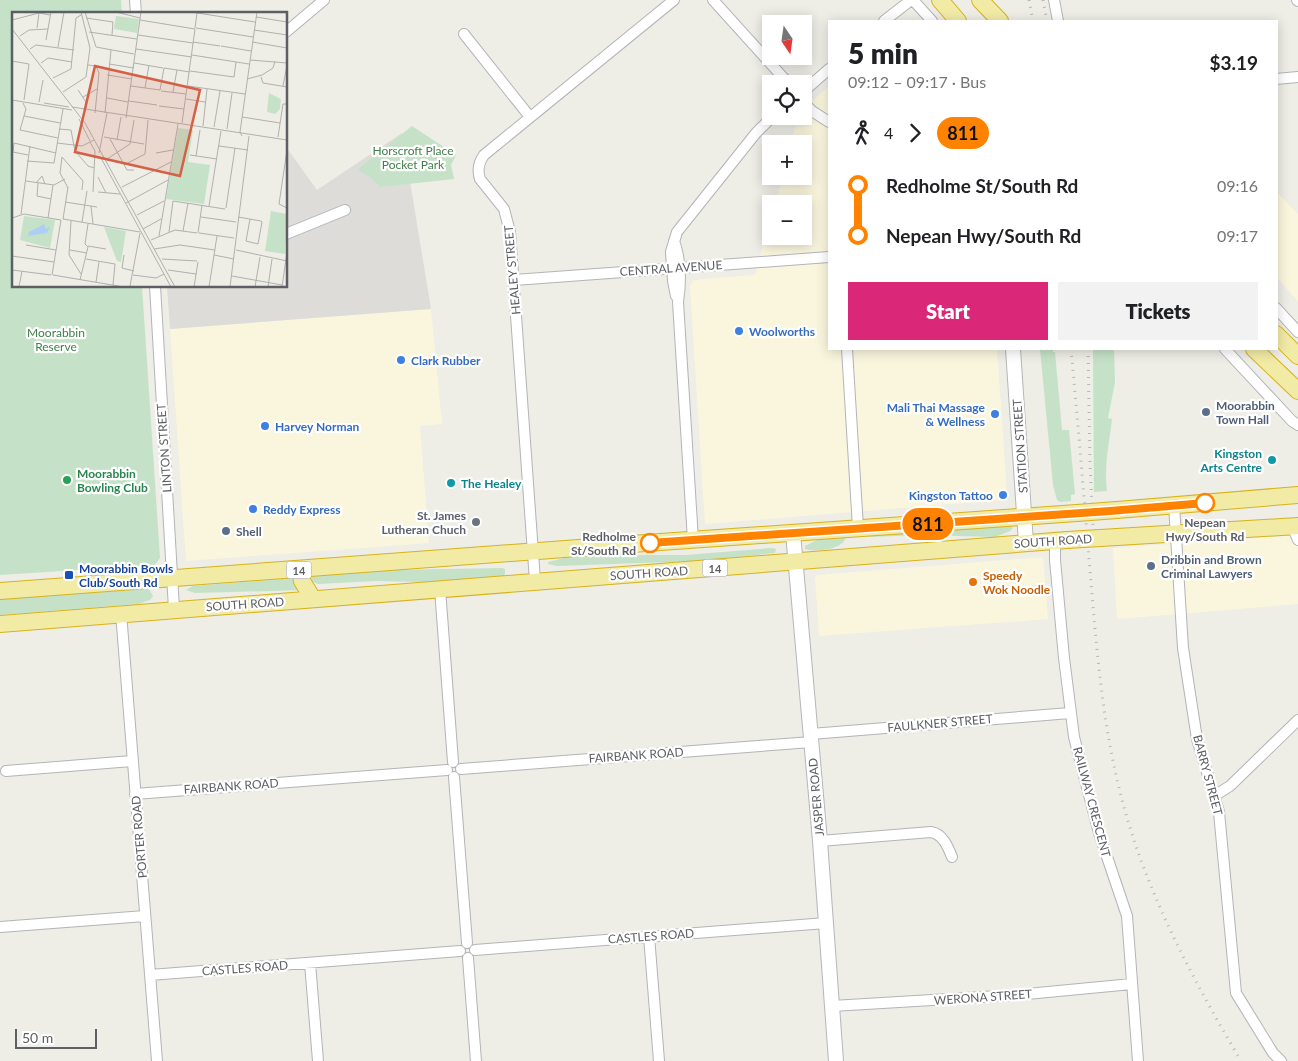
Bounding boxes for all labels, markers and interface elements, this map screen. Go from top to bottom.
inset map [12,12,288,288]
north arrow [762,15,812,65]
map controls [762,15,812,245]
text: 5 min [848,36,918,70]
text: $3.19 [1209,51,1258,74]
text: 09:12 – 09:17 · Bus [848,72,986,91]
button: locate [762,75,812,125]
icon: walk [848,119,876,147]
icon: forward [901,119,929,147]
text: 811 [947,122,979,144]
text: 4 [884,123,893,142]
button: + [762,135,812,185]
park label: Horscroft Place Pocket Park [372,143,454,172]
text: Redholme St/South Rd [886,174,1078,197]
text: 09:16 [1217,176,1258,195]
button: − [762,195,812,245]
text: Nepean Hwy/South Rd [886,224,1081,247]
street label: HEALEY STREET [501,225,523,315]
text: 09:17 [1217,226,1258,245]
street label: CENTRAL AVENUE [619,257,723,279]
button: Start [848,282,1048,340]
button: Tickets [1058,282,1258,340]
place label: Woolworths [749,324,815,339]
park label: Moorabbin Reserve [27,325,85,354]
marker: Woolworths [733,325,745,337]
place label: Clark Rubber [411,353,481,368]
marker: Clark Rubber [395,354,407,366]
street label: STATION STREET [1009,398,1031,494]
place label: Moorabbin Town Hall [1216,398,1275,427]
place label: Mali Thai Massage & Wellness [887,400,986,429]
street label: LINTON STREET [153,403,175,493]
marker: Moorabbin Town Hall [1200,406,1212,418]
marker: Mali Thai Massage & Wellness [989,408,1001,420]
place label: Harvey Norman [275,419,360,434]
marker: Harvey Norman [259,420,271,432]
place label: Kingston Arts Centre [1199,446,1263,475]
marker: Kingston Arts Centre [1266,454,1278,466]
place label: Moorabbin Bowling Club [77,466,148,495]
marker: Moorabbin Bowling Club [61,474,73,486]
place label: The Healey [461,476,522,491]
marker: The Healey [445,477,457,489]
place label: Kingston Tattoo [909,488,993,503]
marker: Kingston Tattoo [997,489,1009,501]
marker: Nepean Hwy/South Rd [1195,493,1215,513]
place label: Reddy Express [263,502,341,517]
marker: Reddy Express [247,503,259,515]
place label: St. James Lutheran Chuch [381,508,466,537]
line badge: 811 [899,508,957,540]
text: 811 [912,513,944,535]
place label: Nepean Hwy/South Rd [1166,515,1245,544]
marker: St. James Lutheran Chuch [470,516,482,528]
place label: Shell [236,524,262,539]
marker: Shell [220,525,232,537]
place label: Redholme St/South Rd [571,529,637,558]
street label: SOUTH ROAD [1013,531,1093,551]
marker: Redholme St/South Rd [640,533,660,553]
place label: Dribbin and Brown Criminal Lawyers [1161,552,1262,581]
road number: 14 [702,560,728,576]
marker: Dribbin and Brown Criminal Lawyers [1145,560,1157,572]
place label: Moorabbin Bowls Club/South Rd [79,561,173,590]
road number: 14 [286,562,312,578]
street label: SOUTH ROAD [609,563,689,583]
place label: Speedy Wok Noodle [983,568,1051,597]
marker: Moorabbin Bowls Club/South Rd [63,569,75,581]
marker: Speedy Wok Noodle [967,576,979,588]
street label: SOUTH ROAD [205,594,285,614]
street label: FAULKNER STREET [887,711,993,735]
street label: BARRY STREET [1190,733,1226,817]
street label: FAIRBANK ROAD [588,744,684,766]
street label: RAILWAY CRESCENT [1070,745,1114,859]
street label: JASPER ROAD [805,757,827,837]
street label: FAIRBANK ROAD [183,775,279,797]
street label: PORTER ROAD [128,795,150,879]
street label: CASTLES ROAD [607,926,695,946]
street label: CASTLES ROAD [201,958,289,978]
street label: WERONA STREET [933,986,1033,1008]
scale bar [15,1026,98,1049]
text: 50 m [22,1029,53,1046]

